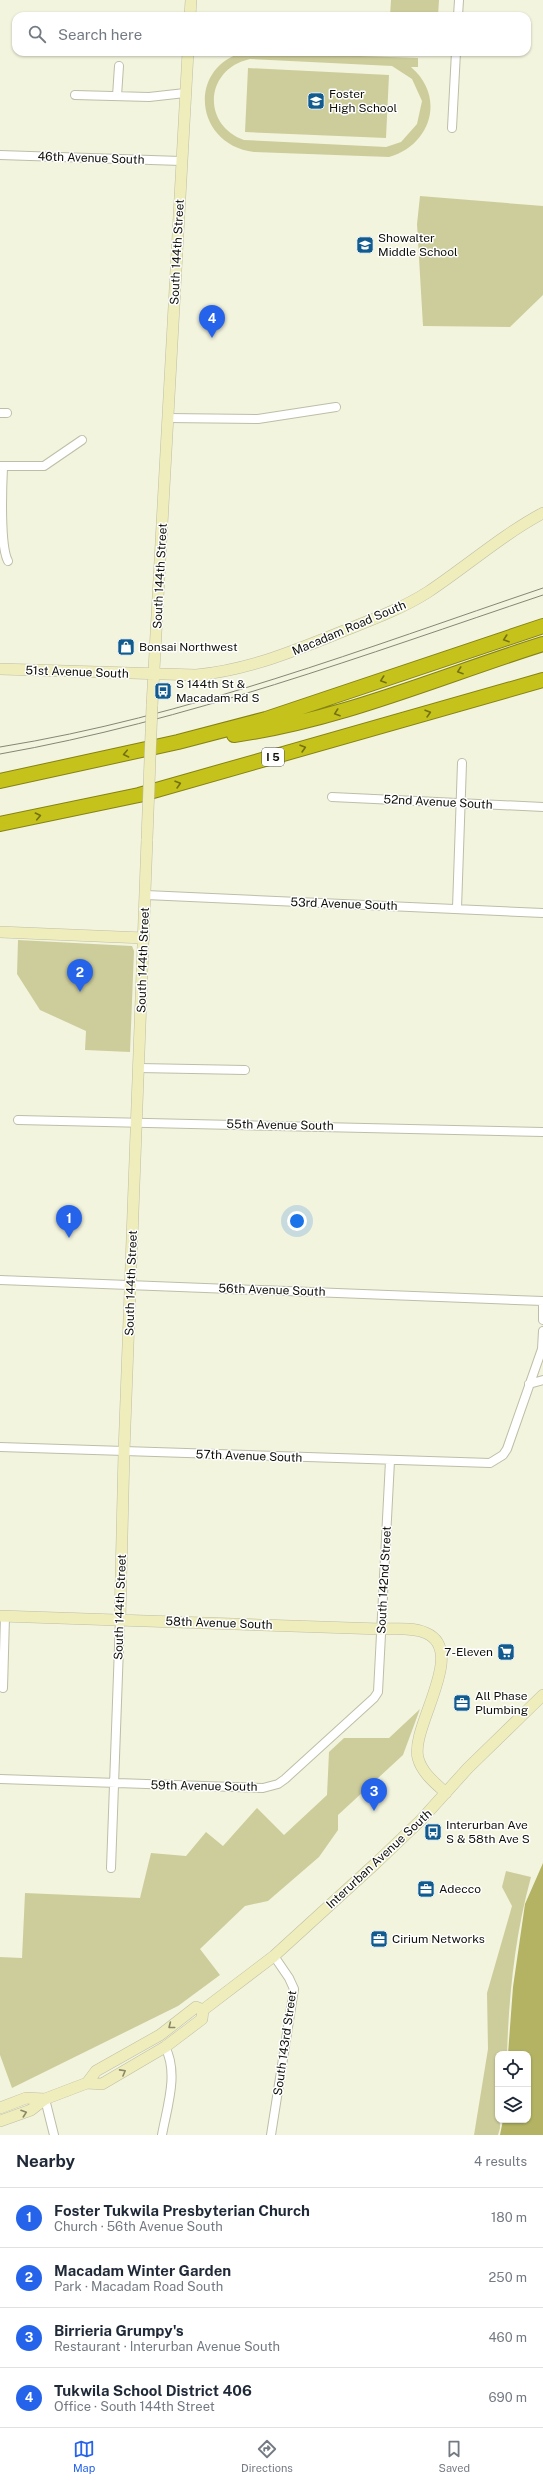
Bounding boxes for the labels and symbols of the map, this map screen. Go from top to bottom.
place label: Foster High School [329,87,397,115]
school or university icon: Foster High School [306,91,326,111]
street label: 46th Avenue South [37,149,145,167]
street label: South 144th Street [167,198,187,305]
place label: Showalter Middle School [378,231,458,259]
school or university icon: Showalter Middle School [355,235,375,255]
pin: 4 [199,305,225,338]
street label: South 144th Street [150,522,170,629]
street label: Macadam Road South [290,598,408,658]
one-way arrow [503,634,510,642]
shop icon: Bonsai Northwest [116,637,136,657]
place label: Bonsai Northwest [139,640,238,654]
street label: 51st Avenue South [25,663,129,681]
one-way arrow [457,666,464,675]
one-way arrow [380,676,387,684]
place label: S 144th St & Macadam Rd S [176,677,259,705]
bus stop icon: S 144th St & Macadam Rd S [153,681,173,701]
one-way arrow [334,708,341,716]
one-way arrow [425,709,432,718]
one-way arrow [300,744,307,753]
road number: I 5 [262,748,284,766]
one-way arrow [123,749,130,757]
one-way arrow [175,780,182,789]
street label: 52nd Avenue South [383,792,493,812]
one-way arrow [35,813,41,821]
street label: 53rd Avenue South [290,895,398,913]
street label: South 144th Street [134,907,152,1013]
pin: 2 [67,959,93,992]
street label: 55th Avenue South [226,1117,334,1133]
pin: 1 [56,1205,82,1238]
your location [287,1211,307,1231]
street label: South 144th Street [122,1230,140,1336]
street label: 56th Avenue South [218,1281,326,1299]
street label: 57th Avenue South [195,1447,303,1465]
street label: South 142nd Street [374,1525,394,1634]
street label: South 144th Street [111,1554,129,1660]
street label: 58th Avenue South [165,1614,273,1632]
supermarket icon: 7-Eleven [496,1642,516,1662]
place label: 7-Eleven [444,1645,493,1659]
place label: All Phase Plumbing [475,1689,528,1717]
office icon: All Phase Plumbing [452,1693,472,1713]
street label: 59th Avenue South [150,1778,258,1794]
pin: 3 [361,1778,387,1811]
street label: Interurban Avenue South [323,1807,435,1911]
place label: Interurban Ave S & 58th Ave S [446,1818,530,1846]
bus stop icon: Interurban Ave S & 58th Ave S [423,1822,443,1842]
office icon: Adecco [416,1879,436,1899]
place label: Adecco [439,1882,481,1896]
office icon: Cirium Networks [369,1929,389,1949]
place label: Cirium Networks [392,1932,485,1946]
street label: South 143rd Street [271,1989,299,2096]
one-way arrow [169,2021,176,2028]
one-way arrow [119,2070,126,2077]
one-way arrow [20,2109,27,2118]

